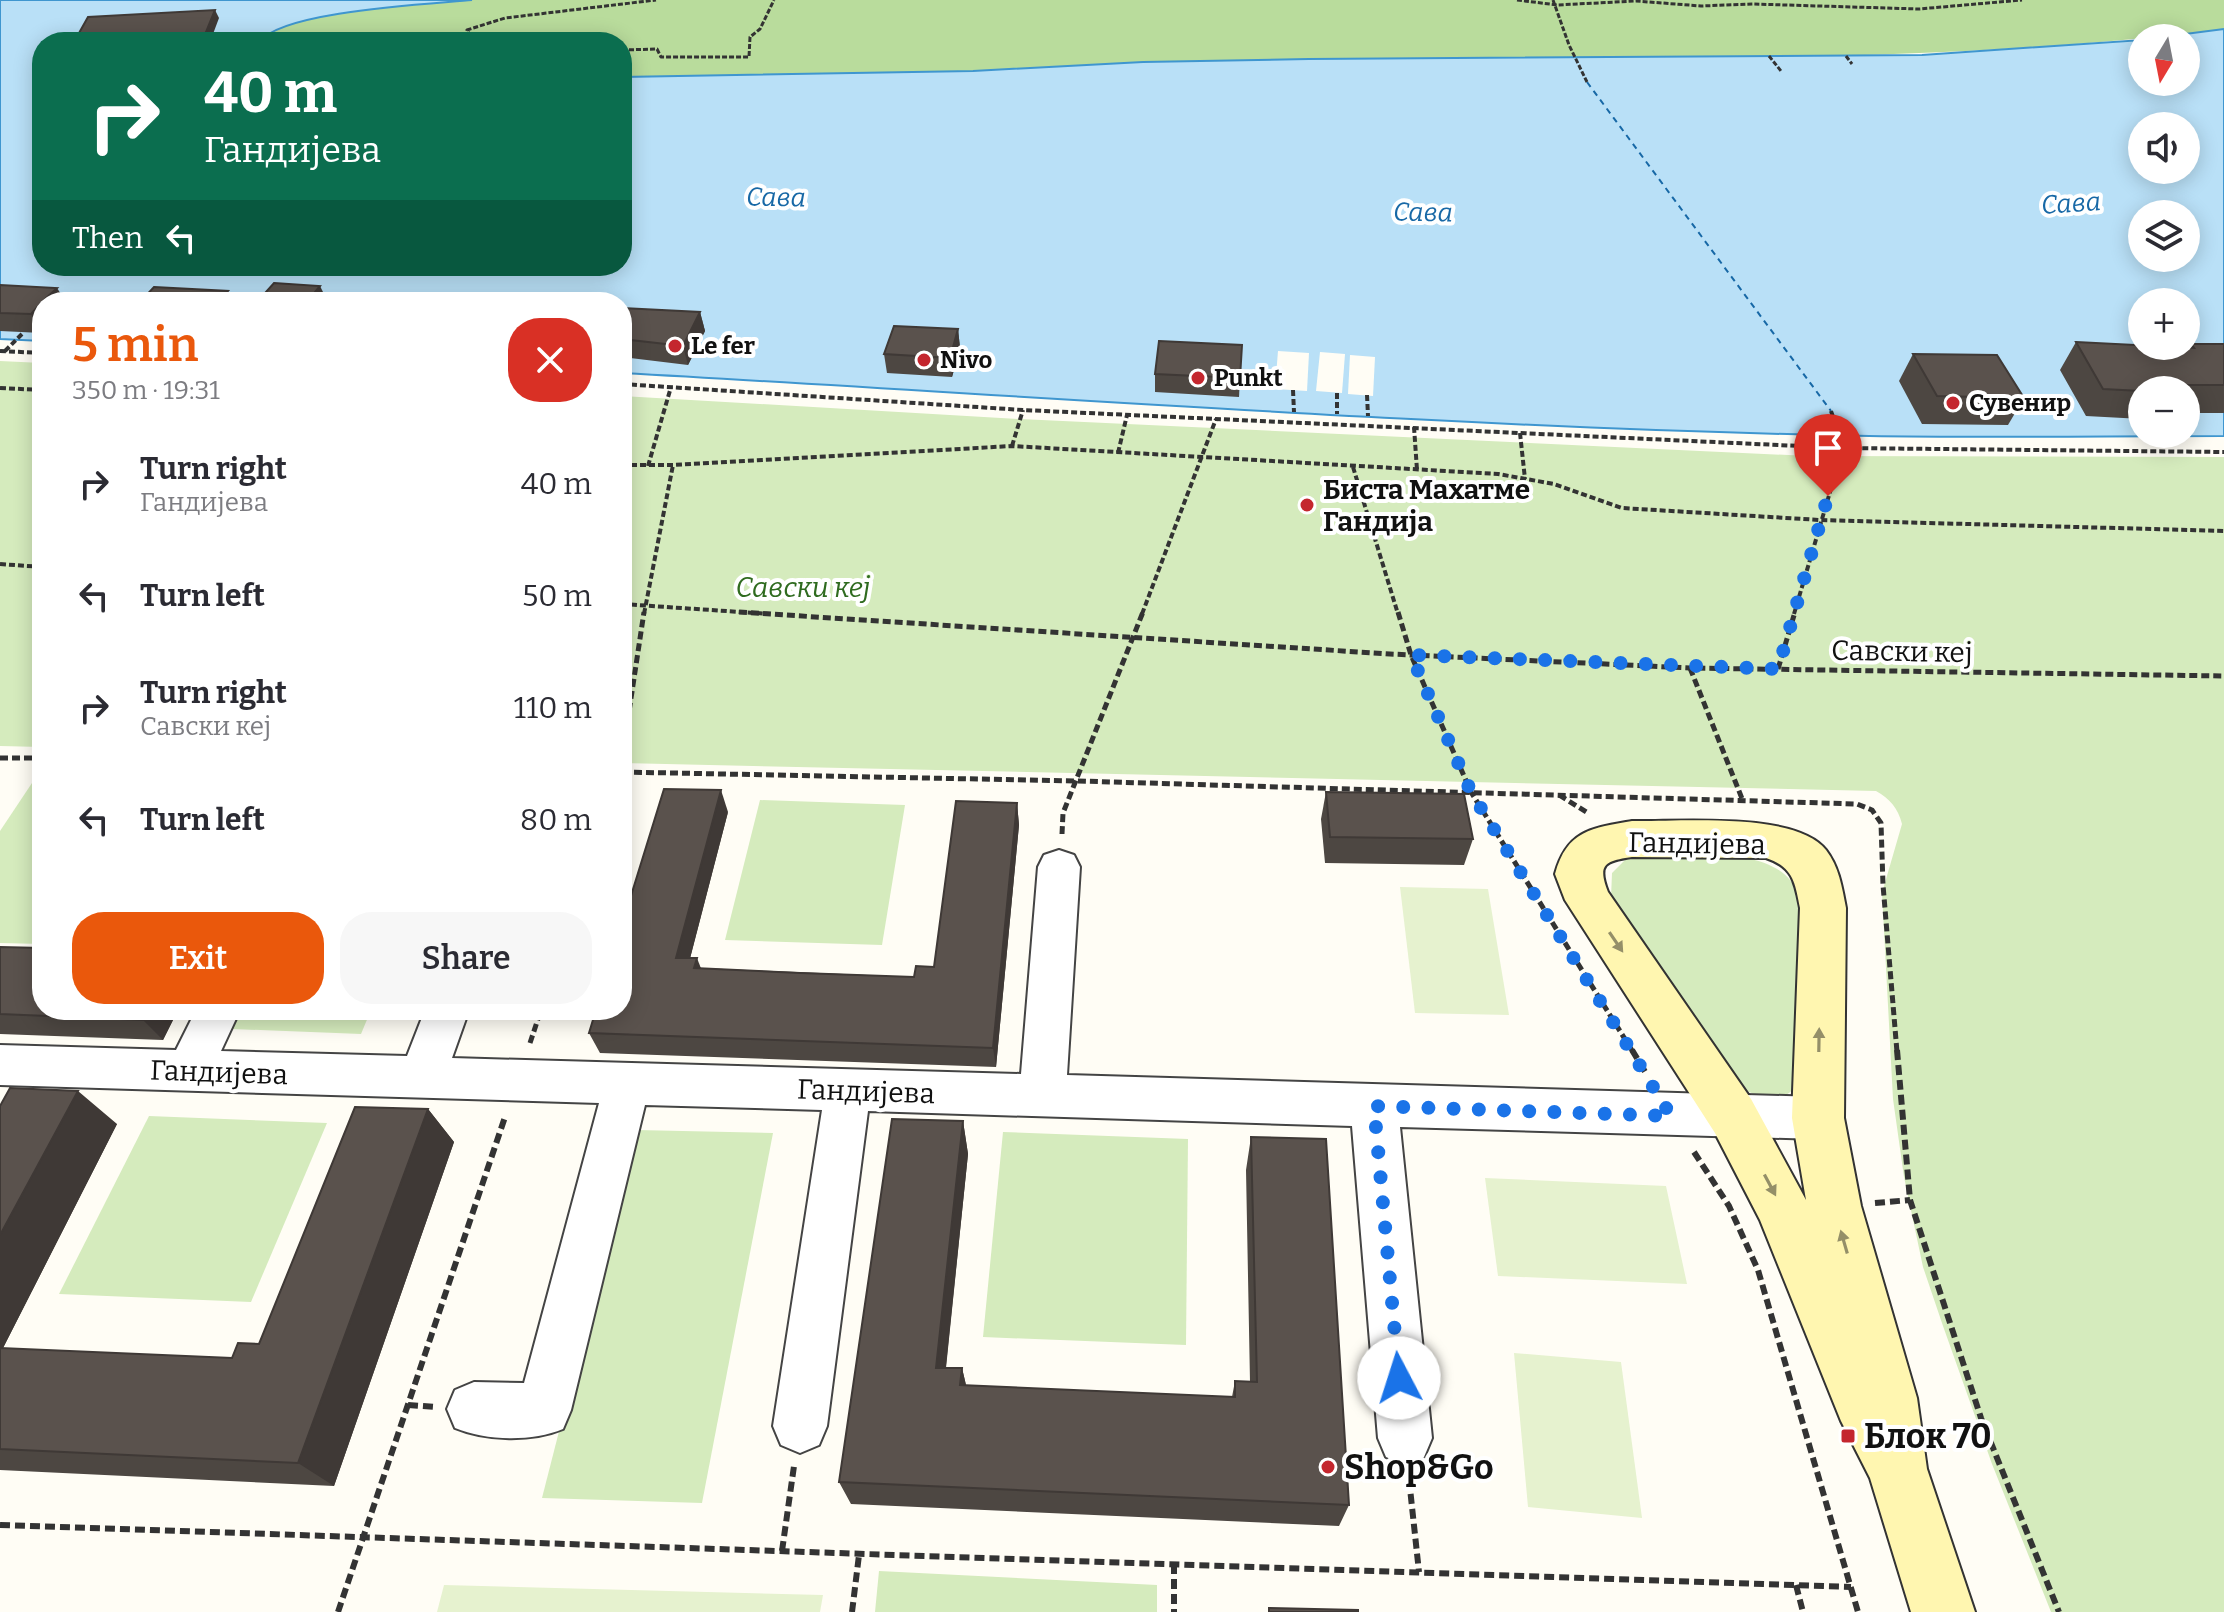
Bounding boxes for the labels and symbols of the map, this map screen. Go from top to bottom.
north arrow [2128,24,2200,96]
water label: Сава [746,181,806,214]
water label: Сава [2040,186,2102,221]
water label: Сава [1393,196,1453,229]
place label: Le fer [691,332,755,360]
marker: Le fer [666,337,684,355]
place label: Nivo [940,346,993,374]
marker: Nivo [915,351,933,369]
place label: Punkt [1214,364,1283,392]
marker: Punkt [1189,369,1207,387]
place label: Сувенир [1969,389,2071,417]
marker: Сувенир [1944,394,1962,412]
pin [1794,414,1862,496]
place label: Биста Махатме Гандија [1323,473,1530,538]
marker: Биста Махатме Гандија [1298,496,1316,514]
park label: Савски кеј [736,571,871,604]
street label: Савски кеј [1831,634,1973,669]
street label: Гандијева [1628,826,1766,861]
one-way arrow [1608,931,1623,952]
one-way arrow [1813,1027,1826,1052]
street label: Гандијева [150,1054,288,1091]
street label: Гандијева [797,1073,935,1110]
one-way arrow [1762,1174,1776,1196]
one-way arrow [1838,1230,1850,1255]
position arrow [1357,1336,1441,1420]
place label: Блок 70 [1864,1416,1992,1457]
marker: Блок 70 [1839,1427,1857,1445]
place label: Shop&Go [1344,1447,1494,1488]
marker: Shop&Go [1319,1458,1337,1476]

